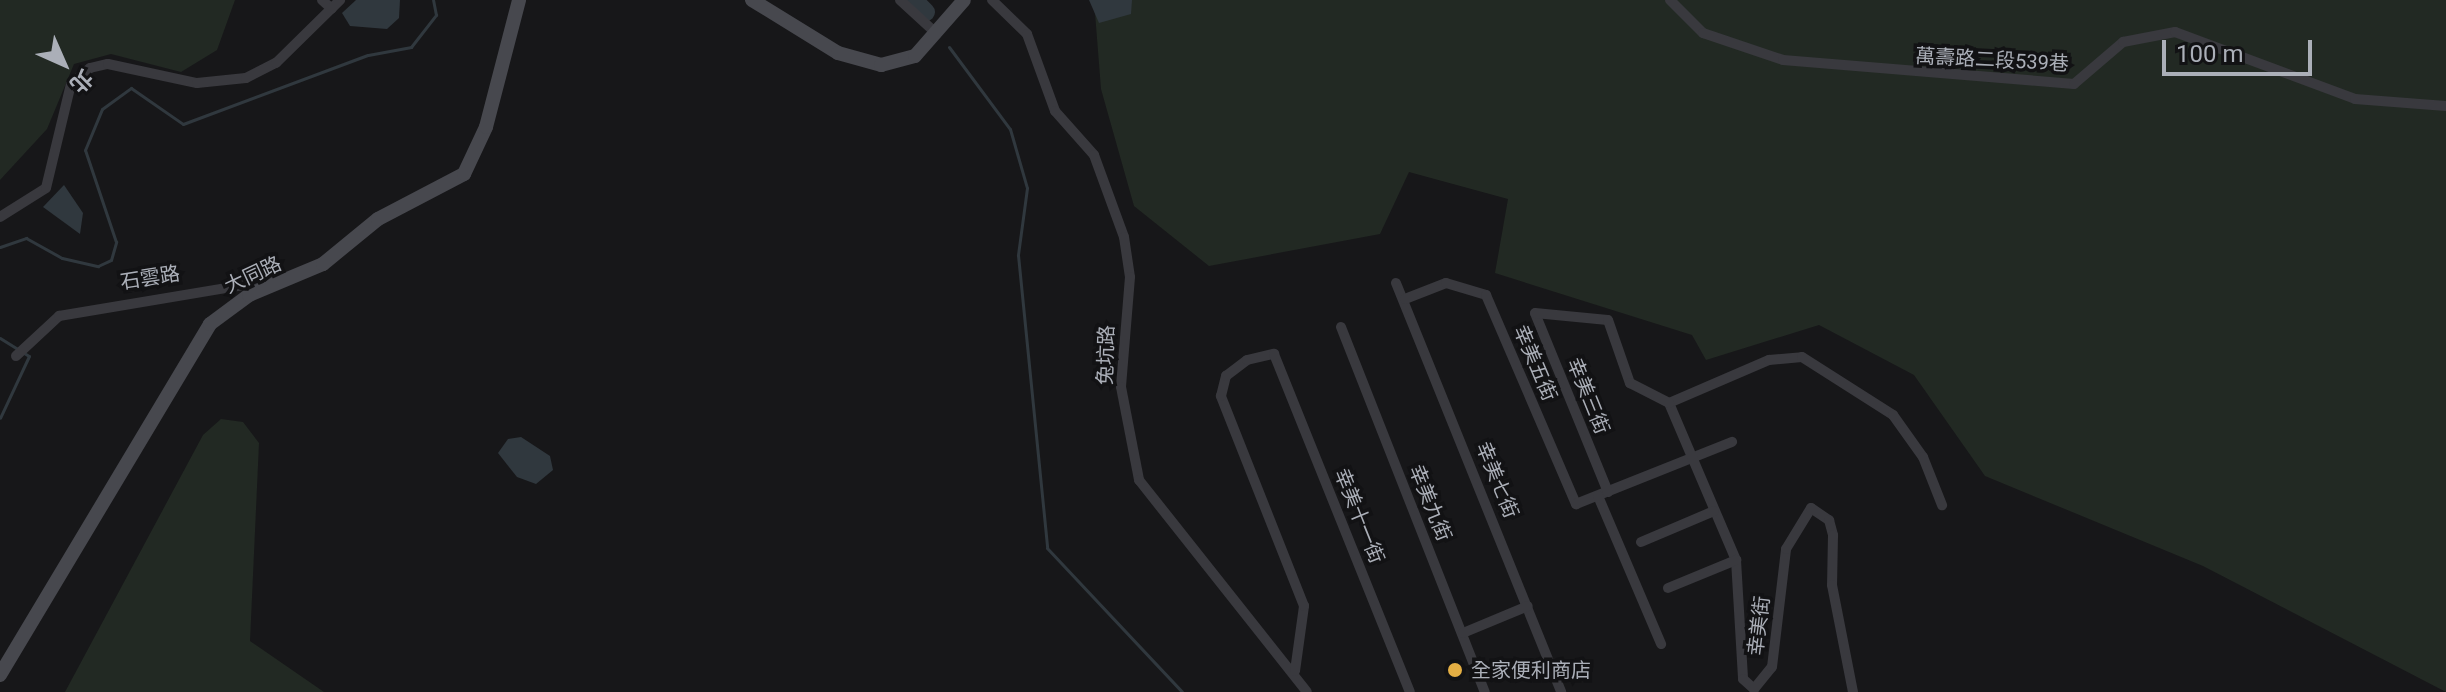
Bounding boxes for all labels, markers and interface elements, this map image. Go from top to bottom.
north arrow [24,24,104,104]
scale bar [2166,24,2316,74]
text: 100 m [2176,40,2243,68]
street label: 萬壽路二段539巷 [1915,44,2069,76]
text: 北 [65,65,98,98]
street label: 大同路 [221,251,285,299]
street label: 石雲路 [118,261,182,295]
street label: 幸美五街 [1508,321,1562,405]
street label: 兔坑路 [1093,325,1119,385]
street label: 幸美三街 [1562,354,1614,438]
street label: 幸美七街 [1471,438,1523,522]
street label: 幸美九街 [1404,461,1456,545]
street label: 幸美十一街 [1329,465,1389,567]
street label: 幸美街 [1743,595,1775,657]
place label: 全家便利商店 [1471,658,1591,682]
marker: 全家便利商店 [1446,661,1464,679]

